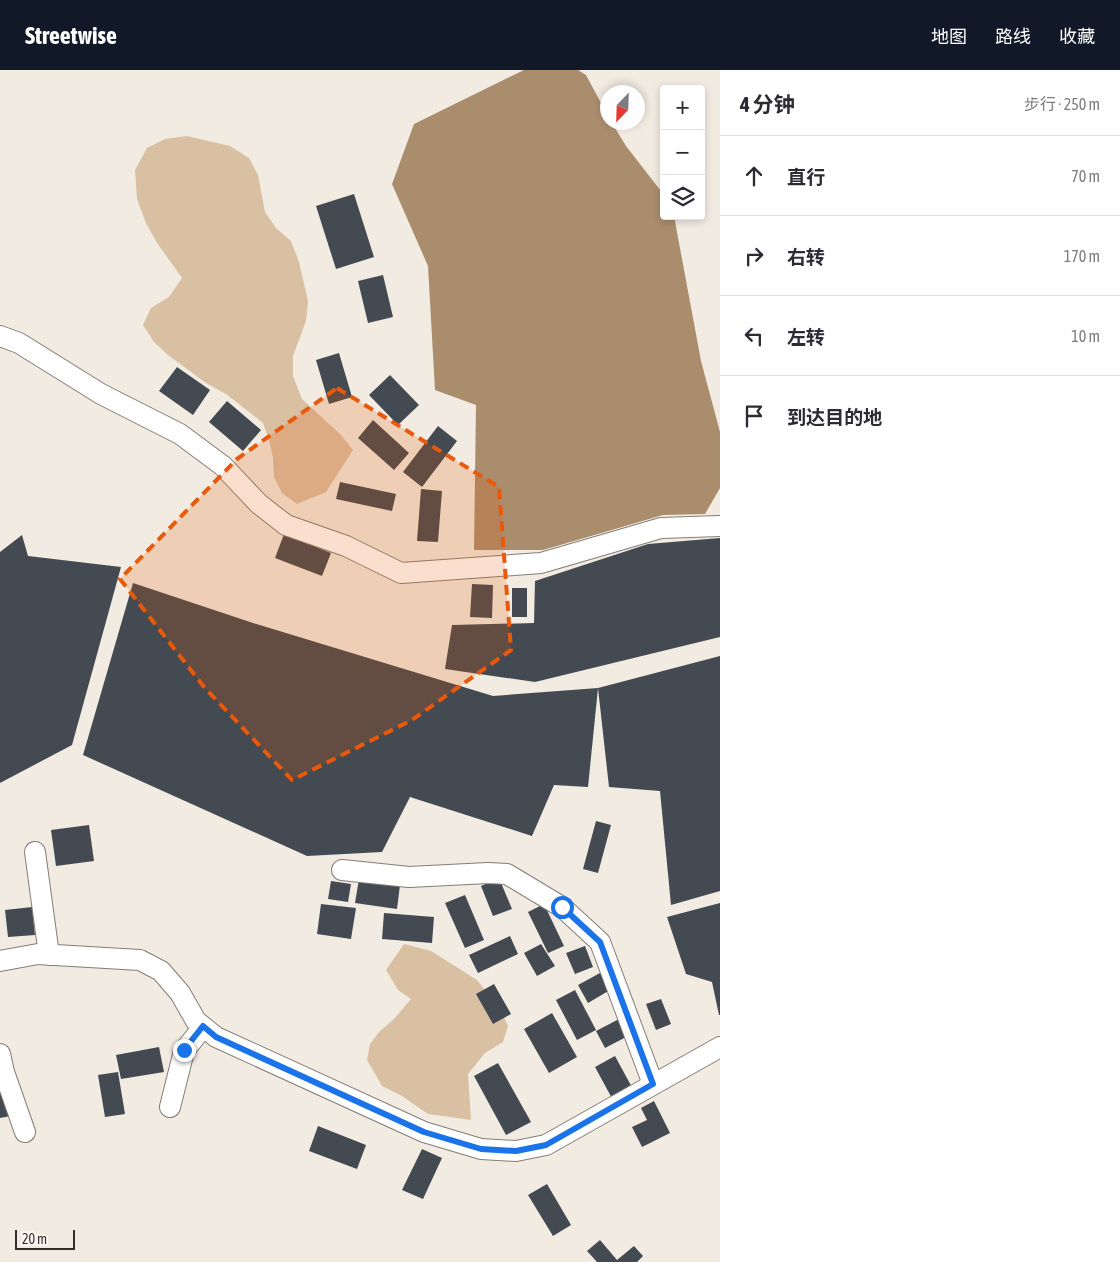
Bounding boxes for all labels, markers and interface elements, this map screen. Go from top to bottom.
text: Streetwise [25,22,117,49]
text: 地图 [931,26,967,47]
text: 路线 [995,26,1031,47]
text: 收藏 [1059,26,1095,47]
north arrow [600,85,645,130]
map controls [660,85,705,220]
button: + [660,85,705,130]
text: 4 分钟 [740,92,795,116]
text: 步行 · 250 m [1024,95,1100,113]
button: − [660,130,705,175]
icon: ahead [740,162,768,190]
text: 直行 [787,166,825,188]
text: 70 m [1071,167,1100,185]
button: layers [660,175,705,220]
icon: right [740,242,768,270]
text: 右转 [787,246,825,268]
text: 170 m [1064,247,1100,265]
icon: left [740,322,768,350]
text: 左转 [787,326,825,348]
text: 10 m [1071,327,1100,345]
icon: arrive [740,402,768,430]
text: 到达目的地 [787,406,882,428]
route start [551,896,574,919]
route end [173,1039,196,1062]
scale bar [15,1227,75,1250]
text: 20 m [22,1231,47,1247]

